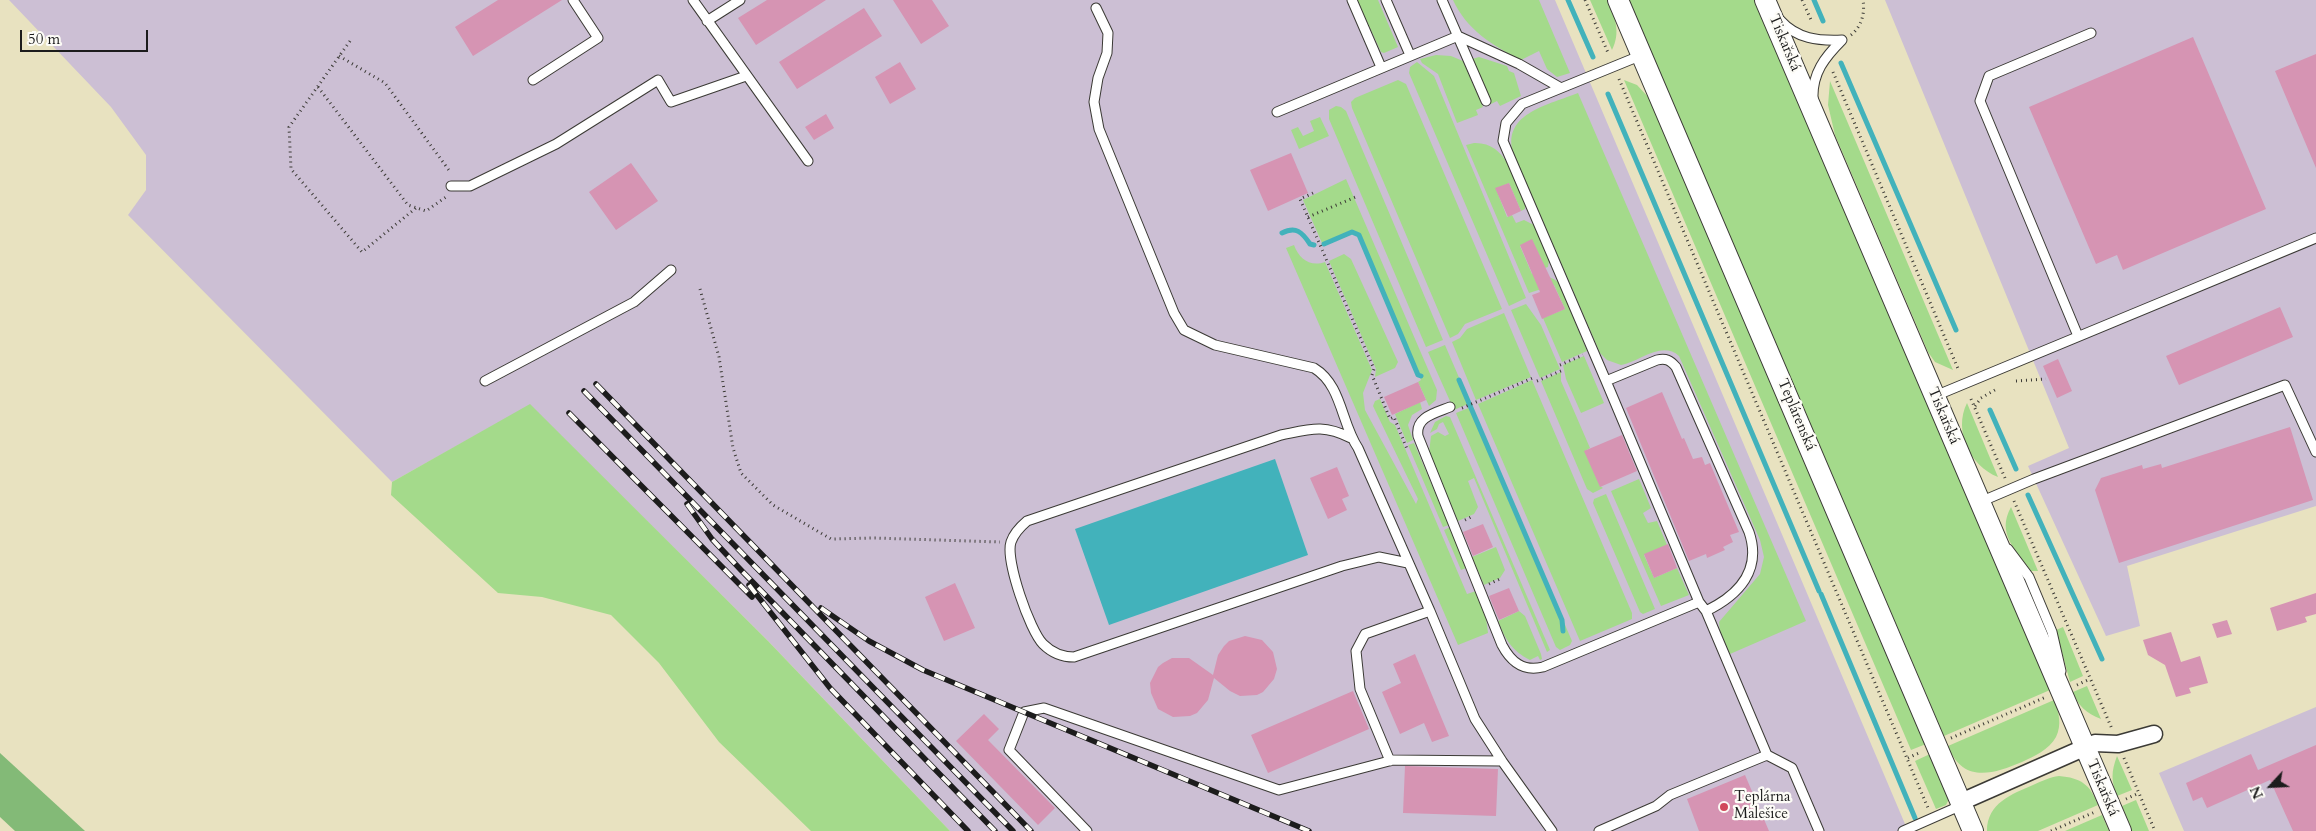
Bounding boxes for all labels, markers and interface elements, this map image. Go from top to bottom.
street label: Tiskařská [1764,12,1804,74]
scale bar [22,20,150,52]
text: 50 m [28,29,60,49]
street label: Teplárenská [1773,376,1819,454]
street label: Tiskařská [1923,385,1963,447]
street label: Tiskařská [2082,757,2122,819]
north arrow [2246,761,2296,811]
text: N [2246,783,2268,802]
place label: Teplárna Malešice [1734,789,1791,824]
marker: Teplárna Malešice [1718,801,1730,813]

